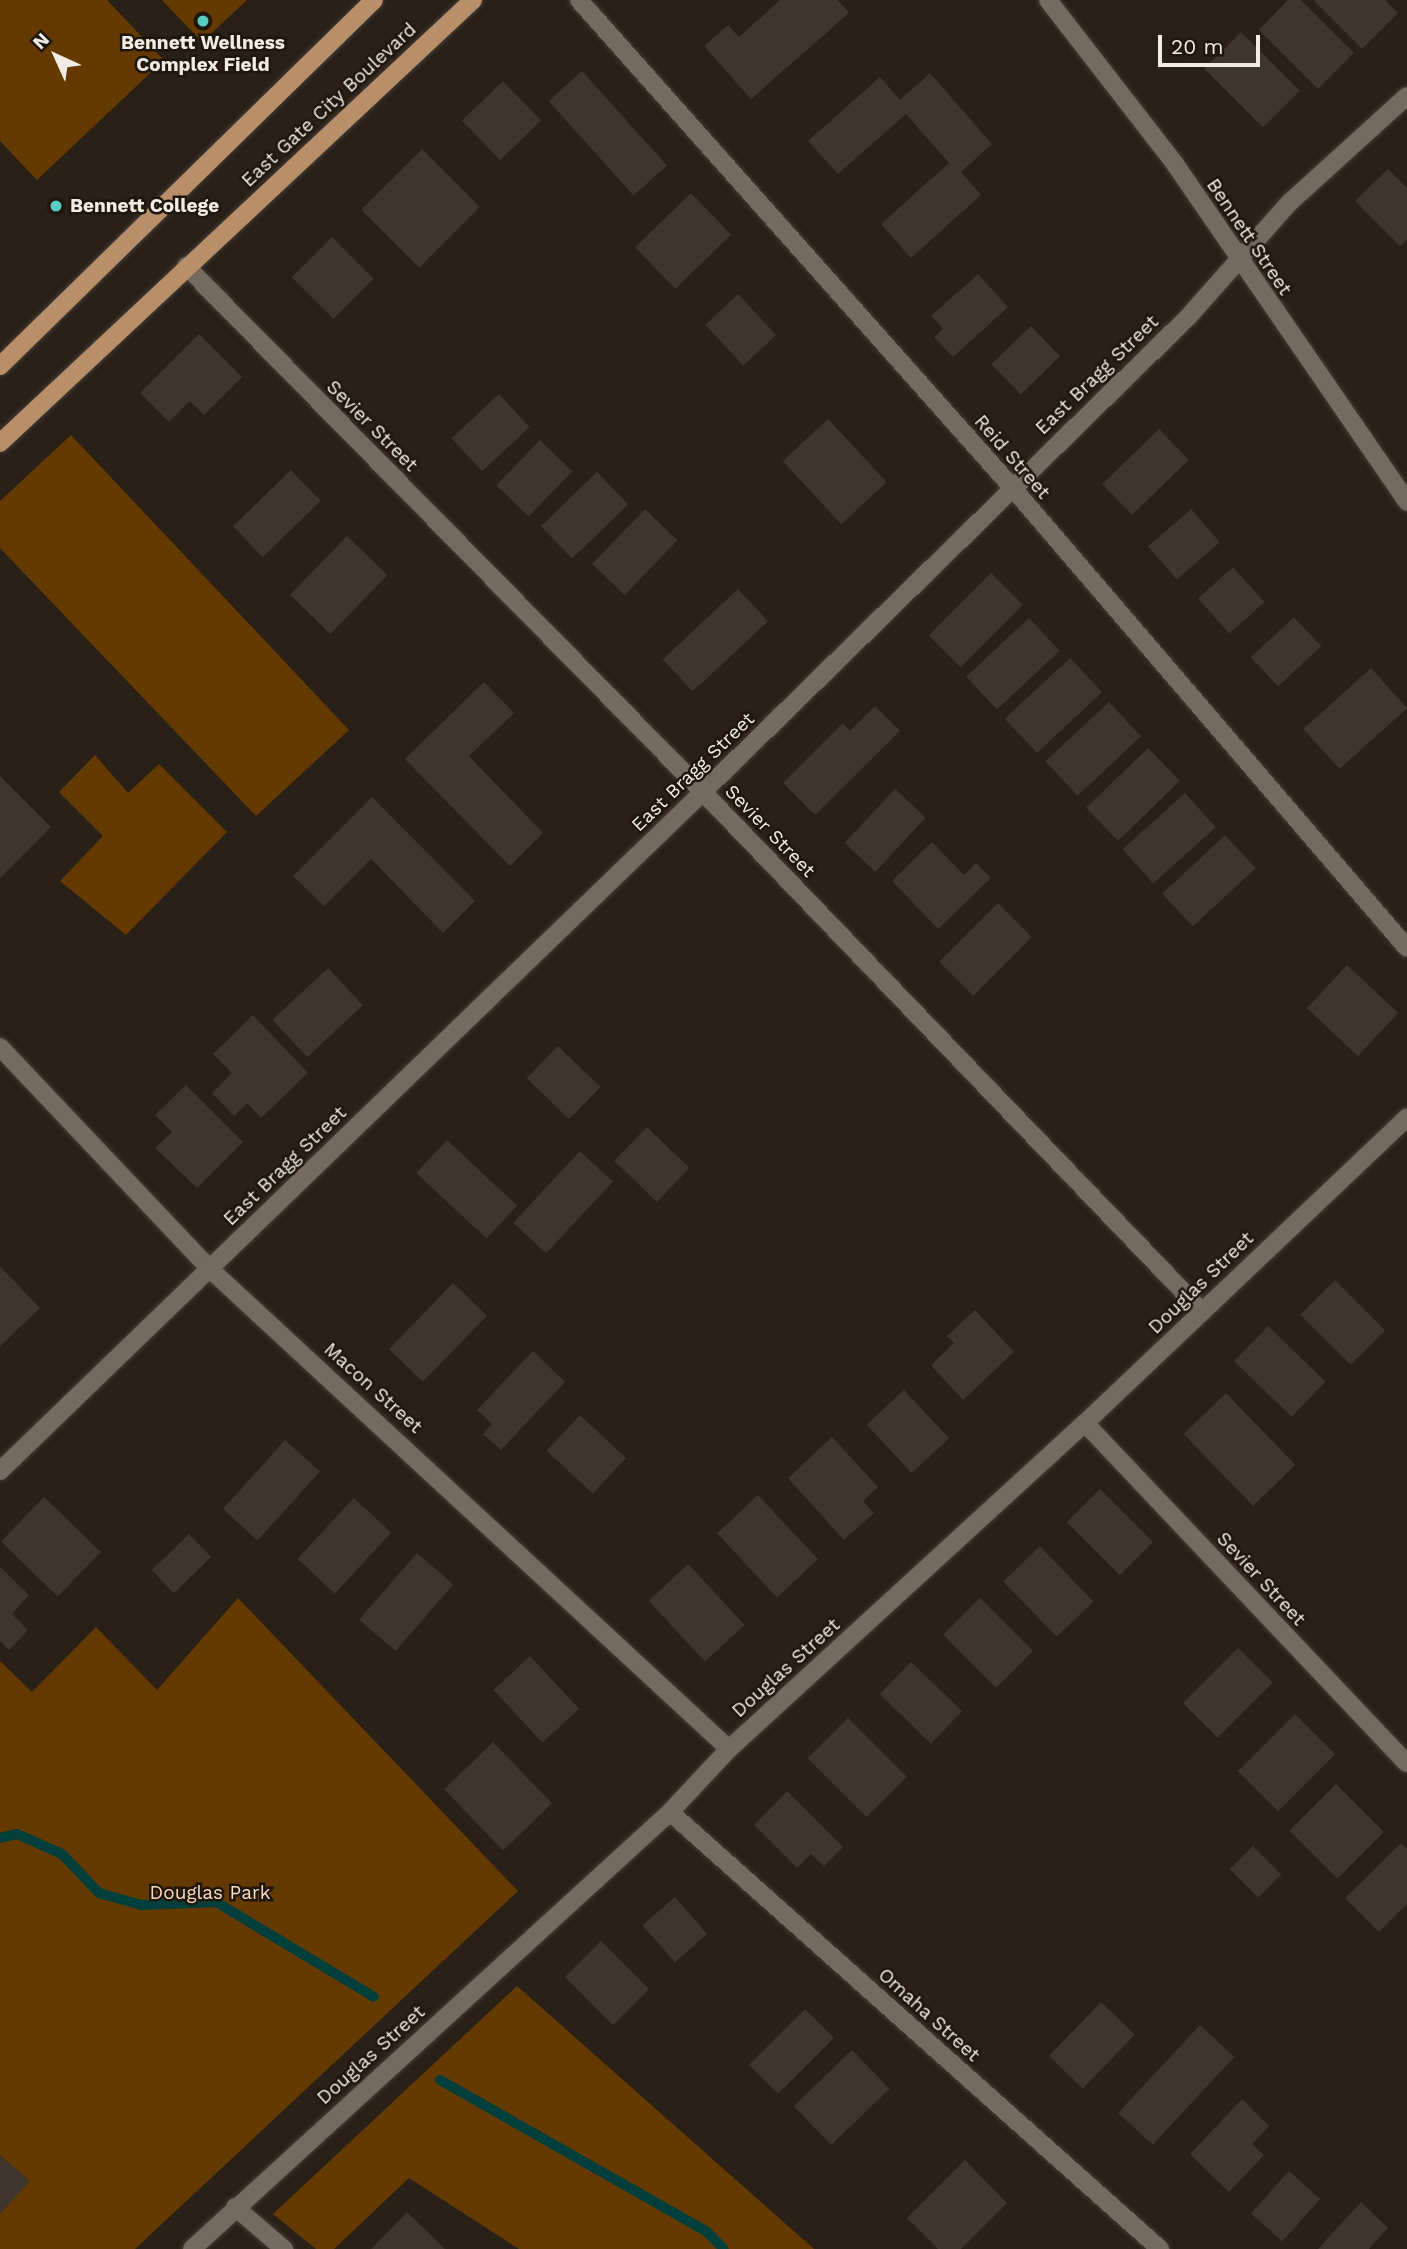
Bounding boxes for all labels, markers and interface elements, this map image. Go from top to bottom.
marker: Bennett Wellness Complex Field [195,13,211,29]
street label: East Gate City Boulevard [237,18,421,192]
north arrow [21,21,91,91]
scale bar [1162,21,1264,65]
text: N [28,28,54,54]
place label: Bennett Wellness Complex Field [121,32,285,76]
text: 20 m [1171,34,1223,59]
street label: Bennett Street [1202,174,1296,300]
place label: Bennett College [70,195,219,217]
marker: Bennett College [48,198,64,214]
street label: East Bragg Street [1031,311,1163,439]
street label: Sevier Street [321,375,423,477]
street label: Reid Street [969,410,1055,504]
street label: East Bragg Street [627,708,759,836]
street label: Sevier Street [720,780,820,882]
street label: East Bragg Street [219,1102,351,1230]
street label: Douglas Street [1144,1227,1258,1339]
street label: Macon Street [319,1338,427,1438]
street label: Sevier Street [1212,1527,1310,1631]
street label: Douglas Street [727,1614,845,1722]
park label: Douglas Park [150,1882,270,1904]
street label: Omaha Street [873,1963,985,2067]
street label: Douglas Street [312,2001,430,2109]

